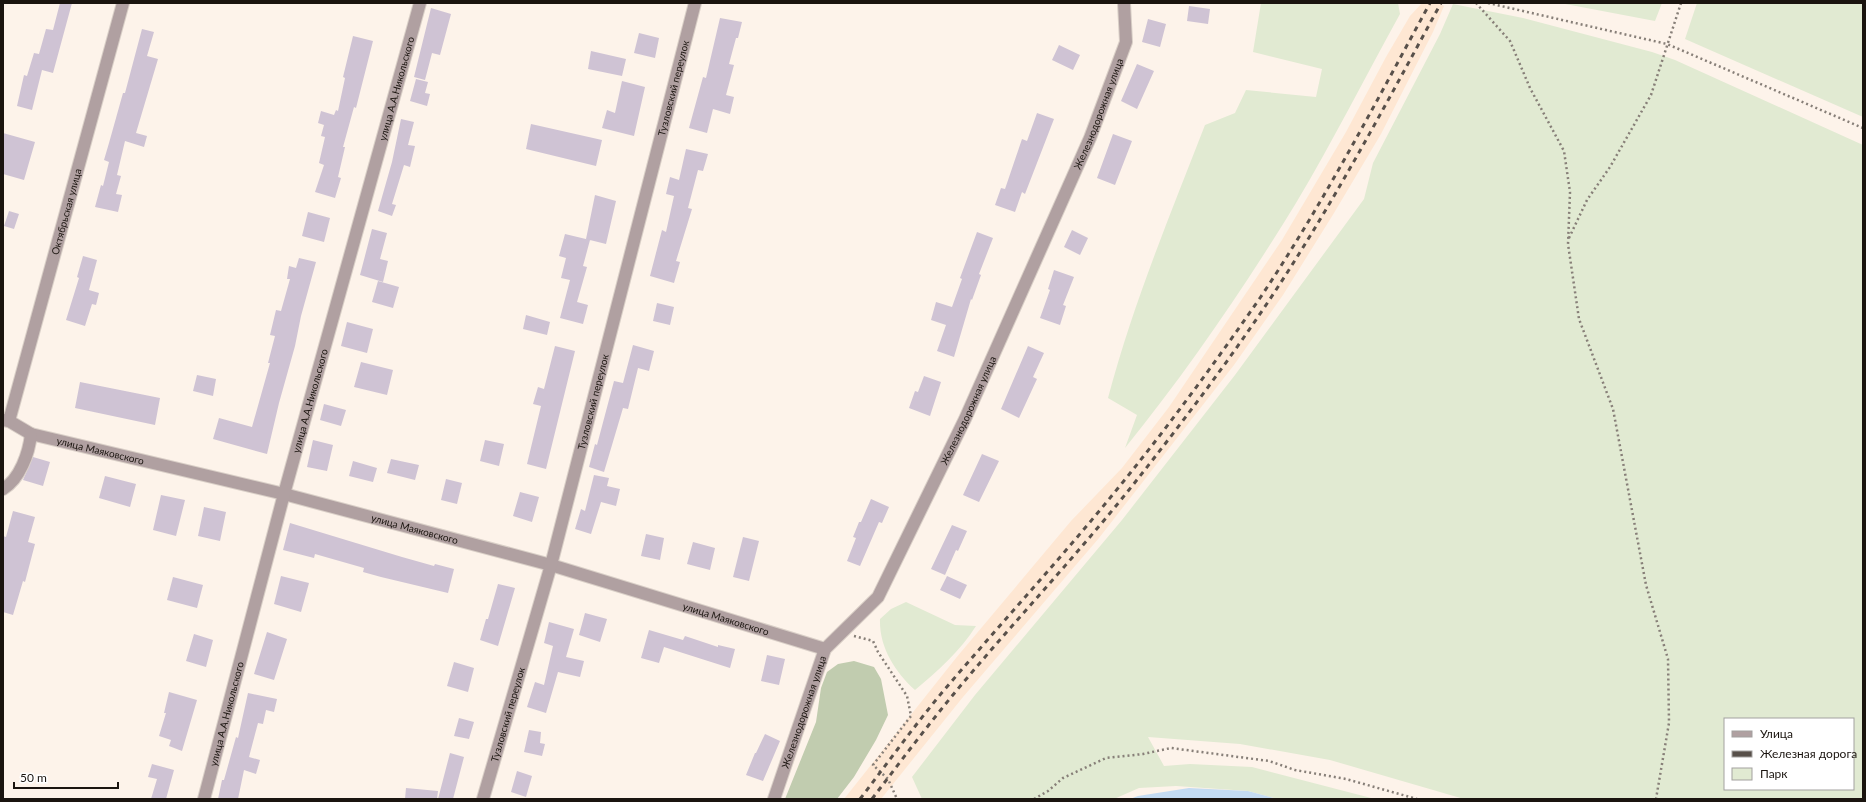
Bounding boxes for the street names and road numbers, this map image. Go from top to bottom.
street label: улица А.А.Никольского [376,35,417,142]
street label: Тузловский переулок [655,38,691,137]
street label: Железнодорожная улица [1071,56,1125,171]
street label: Октябрьская улица [49,167,84,256]
street label: улица А.А.Никольского [290,347,330,454]
street label: Тузловский переулок [575,352,611,451]
street label: Железнодорожная улица [938,354,998,467]
street label: улица Маяковского [55,434,146,467]
street label: улица Маяковского [370,511,460,546]
street label: улица Маяковского [681,600,771,638]
street label: Железнодорожная улица [779,654,828,770]
street label: улица А.А.Никольского [207,660,246,767]
street label: Тузловский переулок [488,665,527,763]

